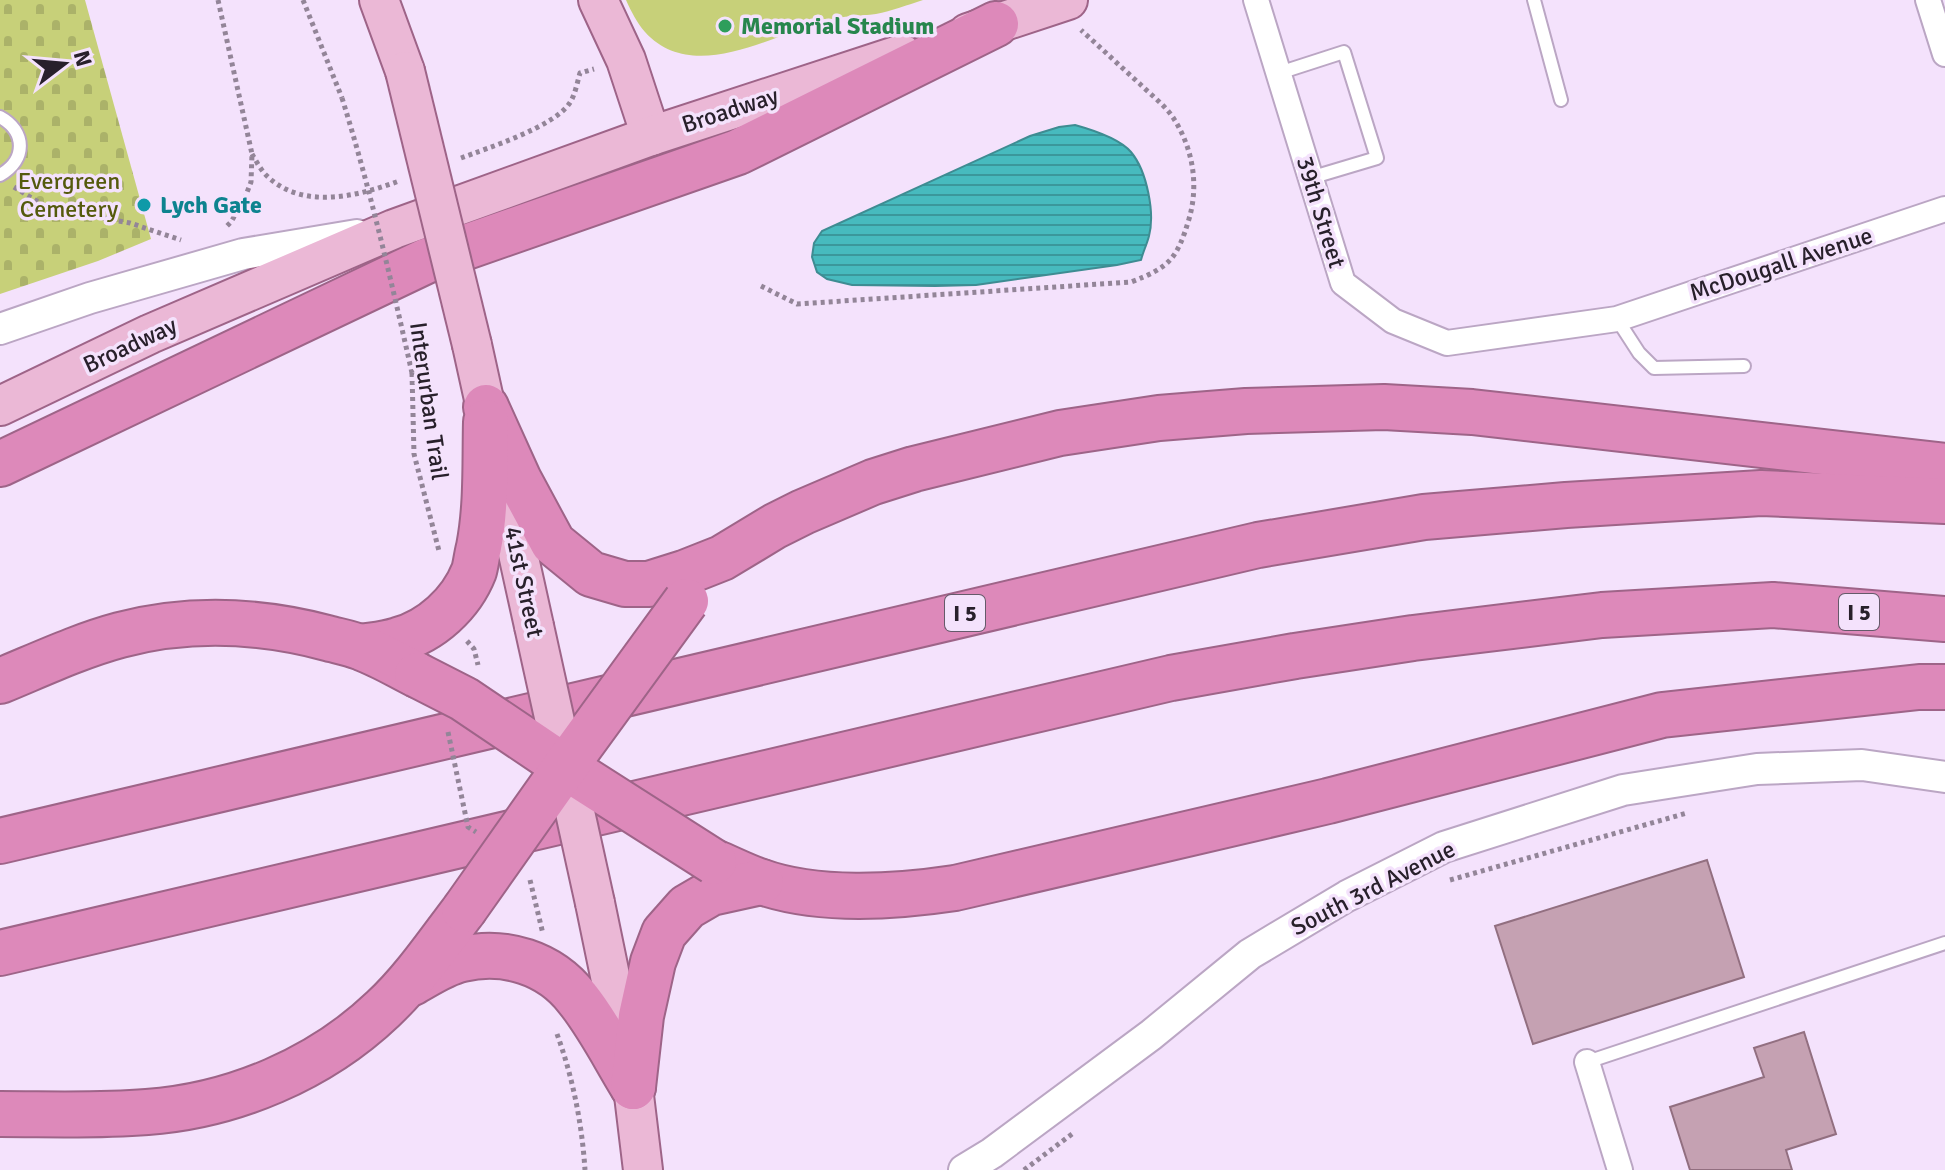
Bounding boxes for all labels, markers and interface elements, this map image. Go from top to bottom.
place label: Memorial Stadium [741,11,934,41]
marker: Memorial Stadium [716,17,734,35]
north arrow [24,24,104,104]
text: N [68,48,98,70]
street label: Broadway [678,80,782,140]
street label: 39th Street [1290,153,1352,271]
park label: Evergreen Cemetery [18,166,120,224]
place label: Lych Gate [160,190,262,220]
marker: Lych Gate [135,196,153,214]
street label: McDougall Avenue [1686,220,1876,308]
street label: Broadway [78,310,182,380]
street label: Interurban Trail [403,320,455,482]
street label: 41st Street [498,524,550,640]
road number: I 5 [1839,594,1879,630]
road number: I 5 [945,595,985,631]
street label: South 3rd Avenue [1286,834,1460,942]

